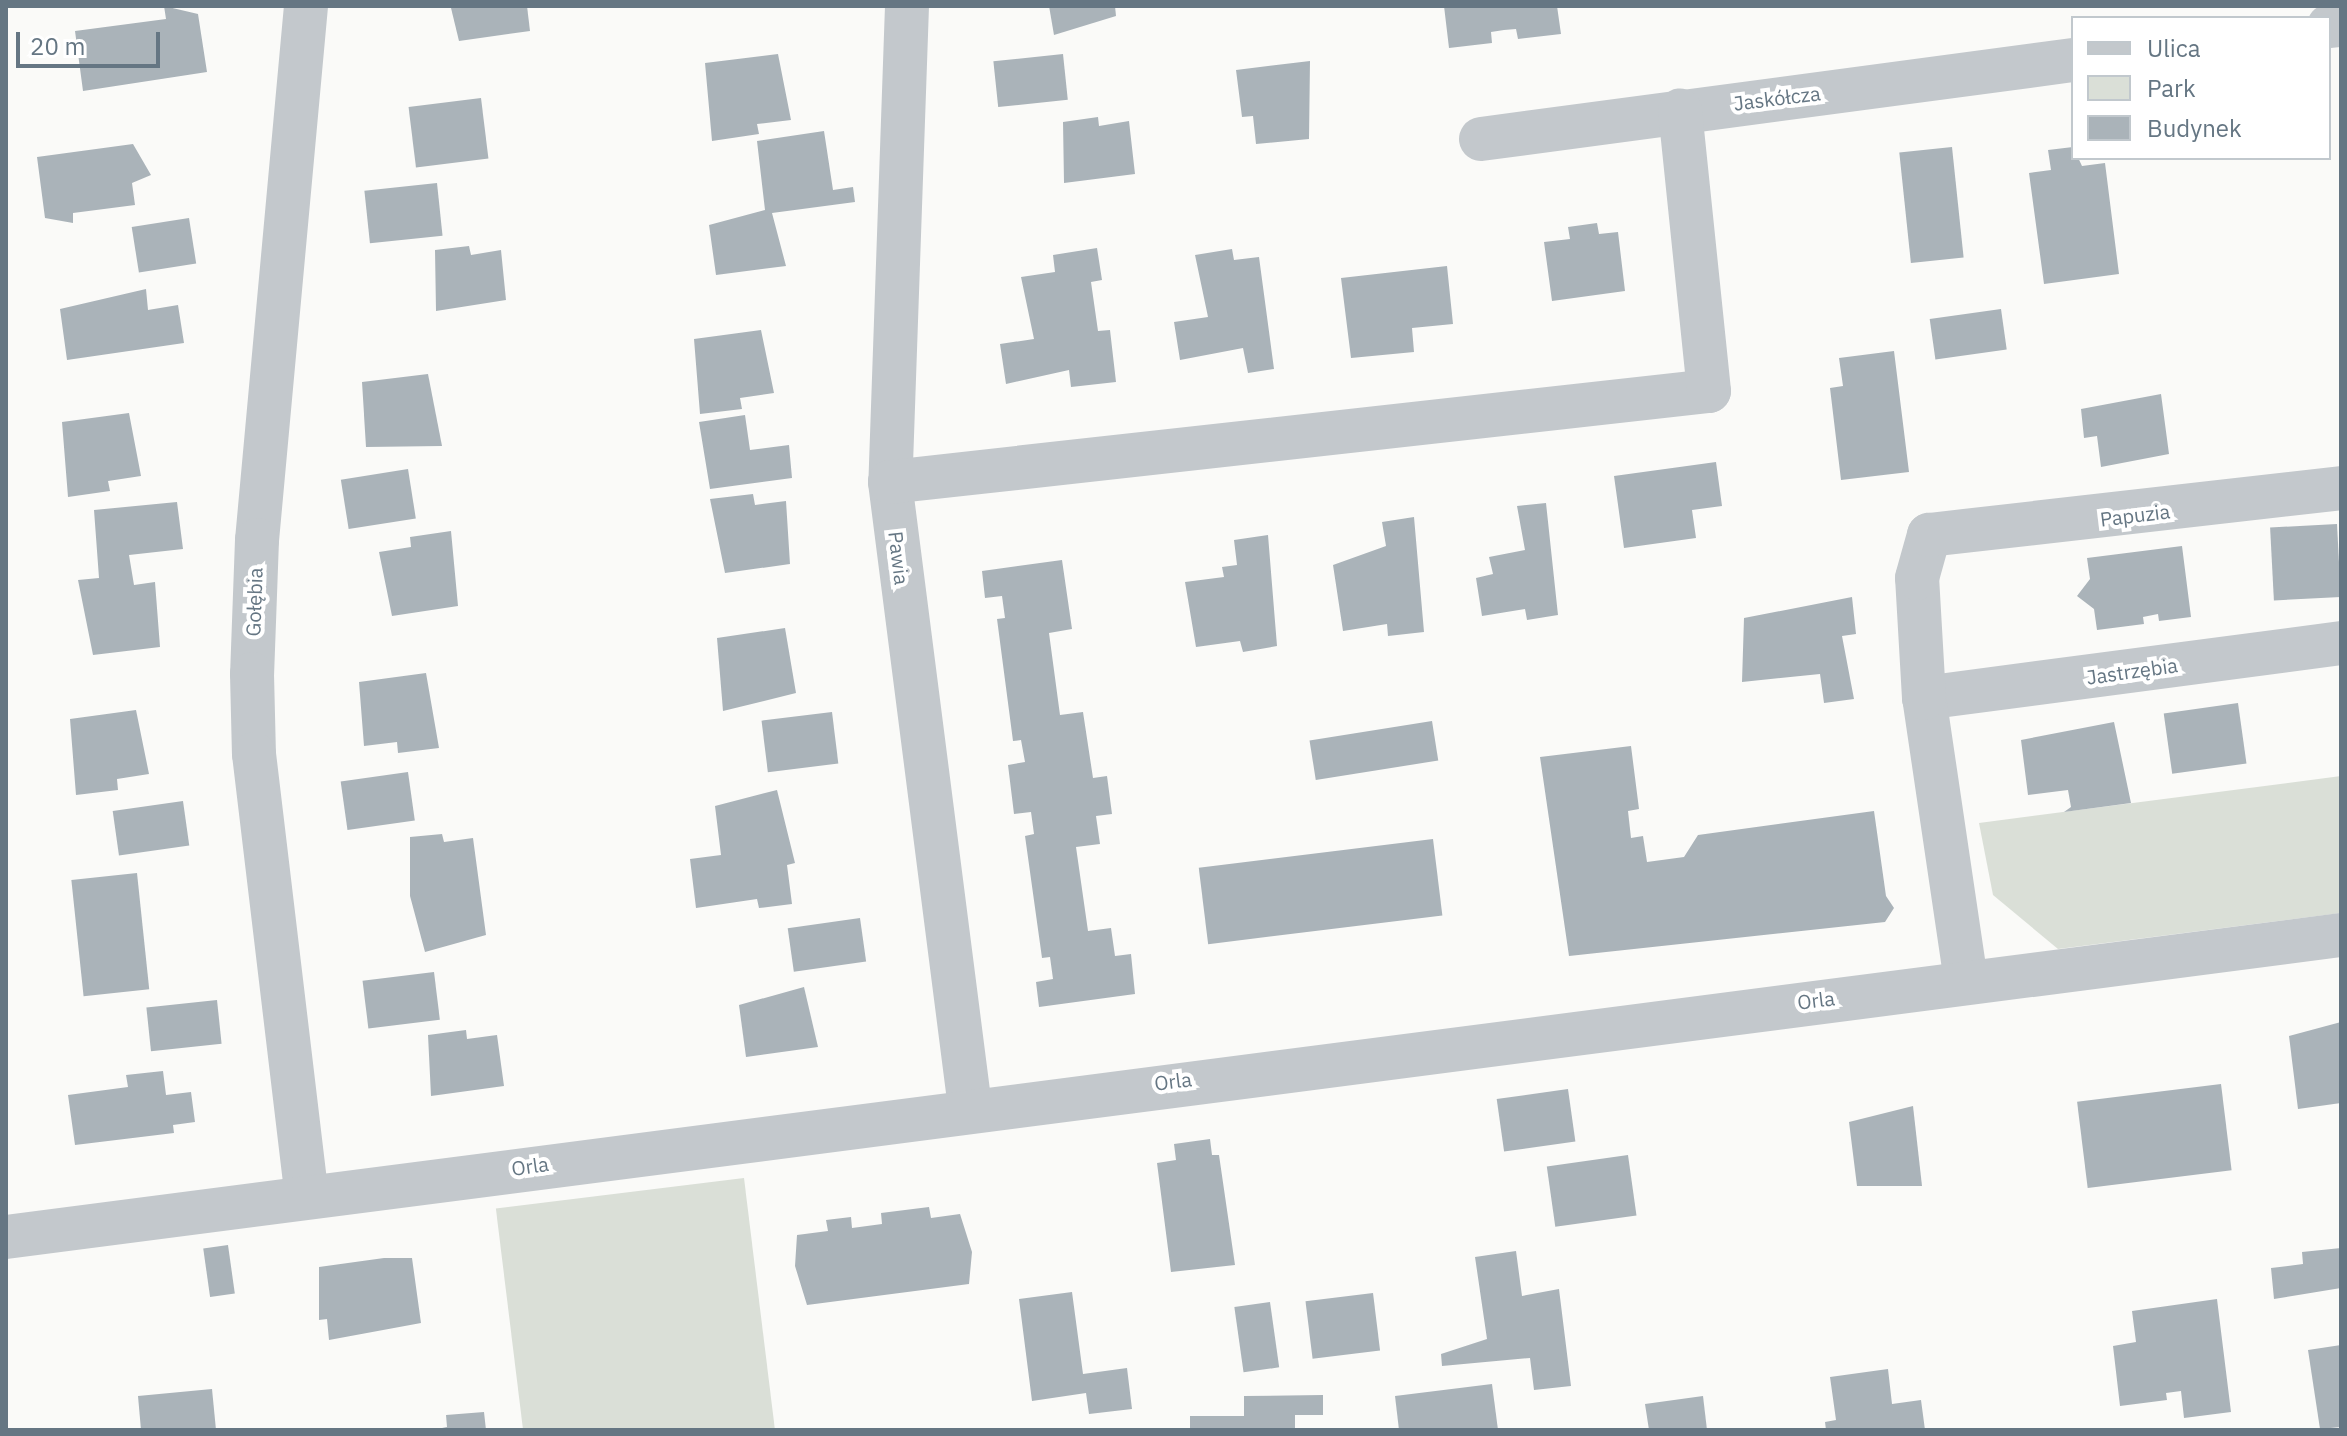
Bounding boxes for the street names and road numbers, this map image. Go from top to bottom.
street label: Jaskółcza [1732,81,1822,115]
street label: Papuzia [2099,499,2171,531]
street label: Pawia [884,530,914,586]
street label: Gołębia [241,567,267,637]
street label: Jastrzębia [2085,653,2179,689]
street label: Orla [1796,986,1836,1014]
street label: Orla [1153,1067,1193,1095]
street label: Orla [510,1151,550,1181]

